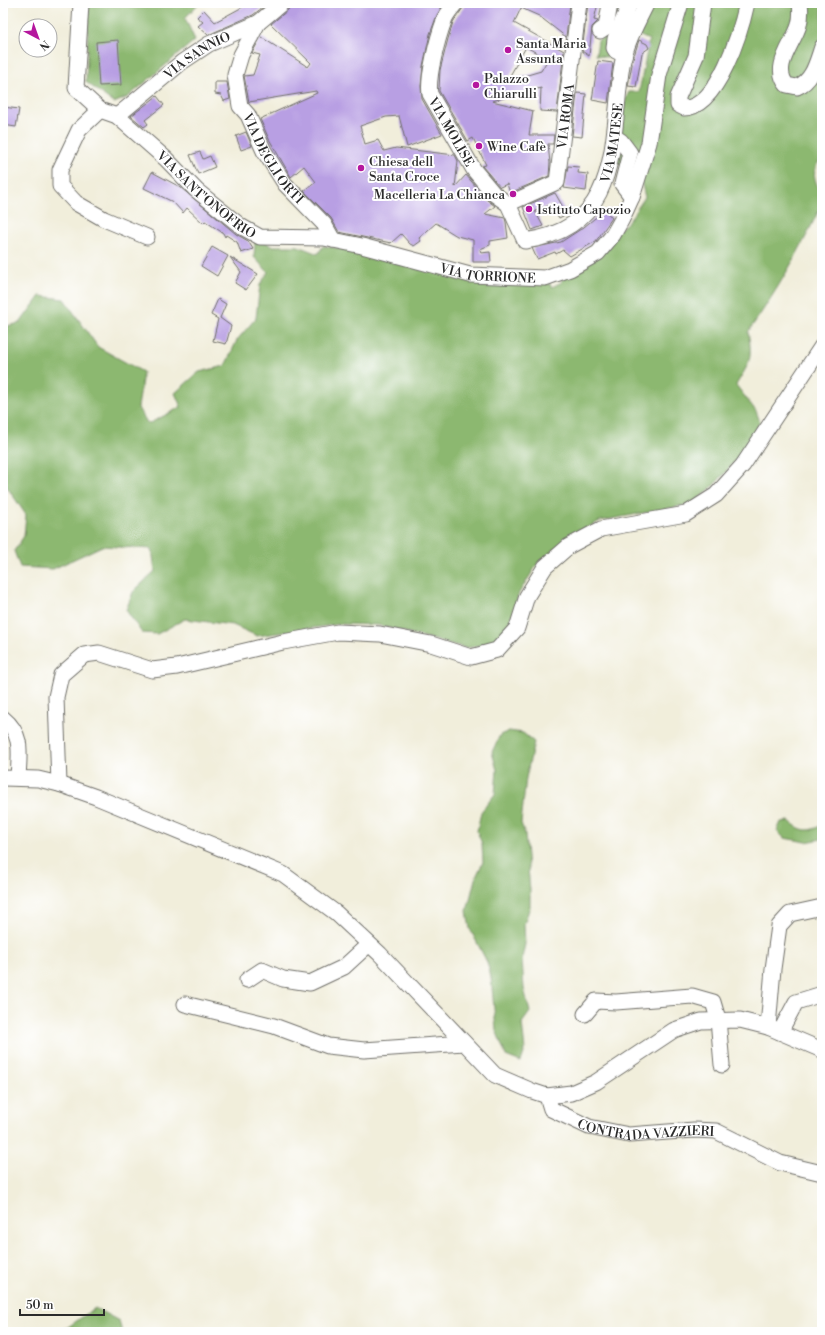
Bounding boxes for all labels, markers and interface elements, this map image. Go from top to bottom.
north arrow [18,18,58,58]
street label: VIA SANNIO [160,29,233,83]
place label: Santa Maria Assunta [515,36,587,67]
text: N [36,37,52,53]
marker: Santa Maria Assunta [503,45,513,55]
place label: Palazzo Chiarulli [484,71,537,102]
marker: Palazzo Chiarulli [471,80,481,90]
street label: VIA ROMA [554,82,578,151]
street label: VIA MOLISE [424,94,477,170]
street label: VIA MATESE [597,102,626,186]
street label: VIA DEGLI ORTI [239,110,307,207]
place label: Wine Cafè [486,139,547,155]
marker: Wine Cafè [474,141,484,151]
street label: VIA SANT'ONOFRIO [153,147,258,242]
place label: Chiesa dell Santa Croce [369,154,440,185]
marker: Chiesa dell Santa Croce [356,163,366,173]
place label: Macelleria La Chianca [374,187,505,203]
marker: Macelleria La Chianca [508,189,518,199]
place label: Istituto Capozio [537,202,631,218]
marker: Istituto Capozio [524,204,534,214]
street label: VIA TORRIONE [437,260,536,287]
street label: CONTRADA VAZZIERI [575,1116,715,1145]
scale bar [20,1291,104,1317]
text: 50 m [26,1298,54,1313]

